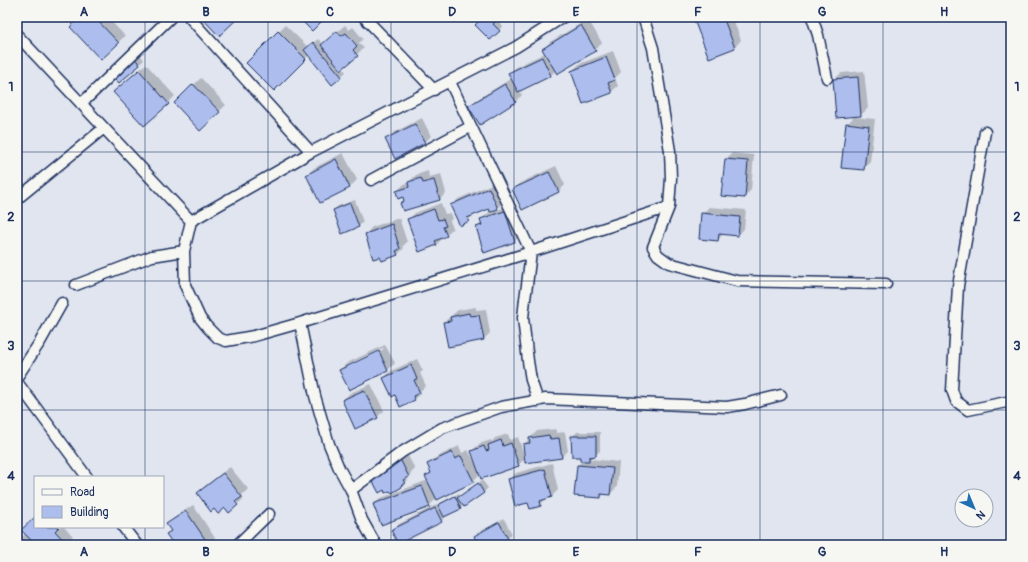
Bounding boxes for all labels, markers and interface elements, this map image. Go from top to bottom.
text: A [80,4,89,20]
text: B [202,4,210,20]
text: C [326,4,334,20]
text: D [448,4,456,20]
text: E [573,4,580,20]
text: F [694,4,702,20]
text: G [818,4,827,20]
text: H [940,4,948,20]
text: 1 [8,79,14,95]
text: 1 [1014,79,1020,95]
text: 2 [7,209,15,225]
text: 2 [1013,209,1021,225]
text: 3 [7,338,15,354]
text: 3 [1013,338,1021,354]
text: 4 [7,468,15,484]
text: 4 [1013,468,1021,484]
legend [34,476,164,528]
text: Road [70,485,95,500]
north arrow [954,488,994,528]
text: Building [70,505,109,520]
text: N [973,508,988,522]
text: A [80,544,89,560]
text: B [202,544,210,560]
text: C [326,544,334,560]
text: D [448,544,456,560]
text: E [573,544,580,560]
text: F [694,544,702,560]
text: G [818,544,827,560]
text: H [940,544,948,560]

